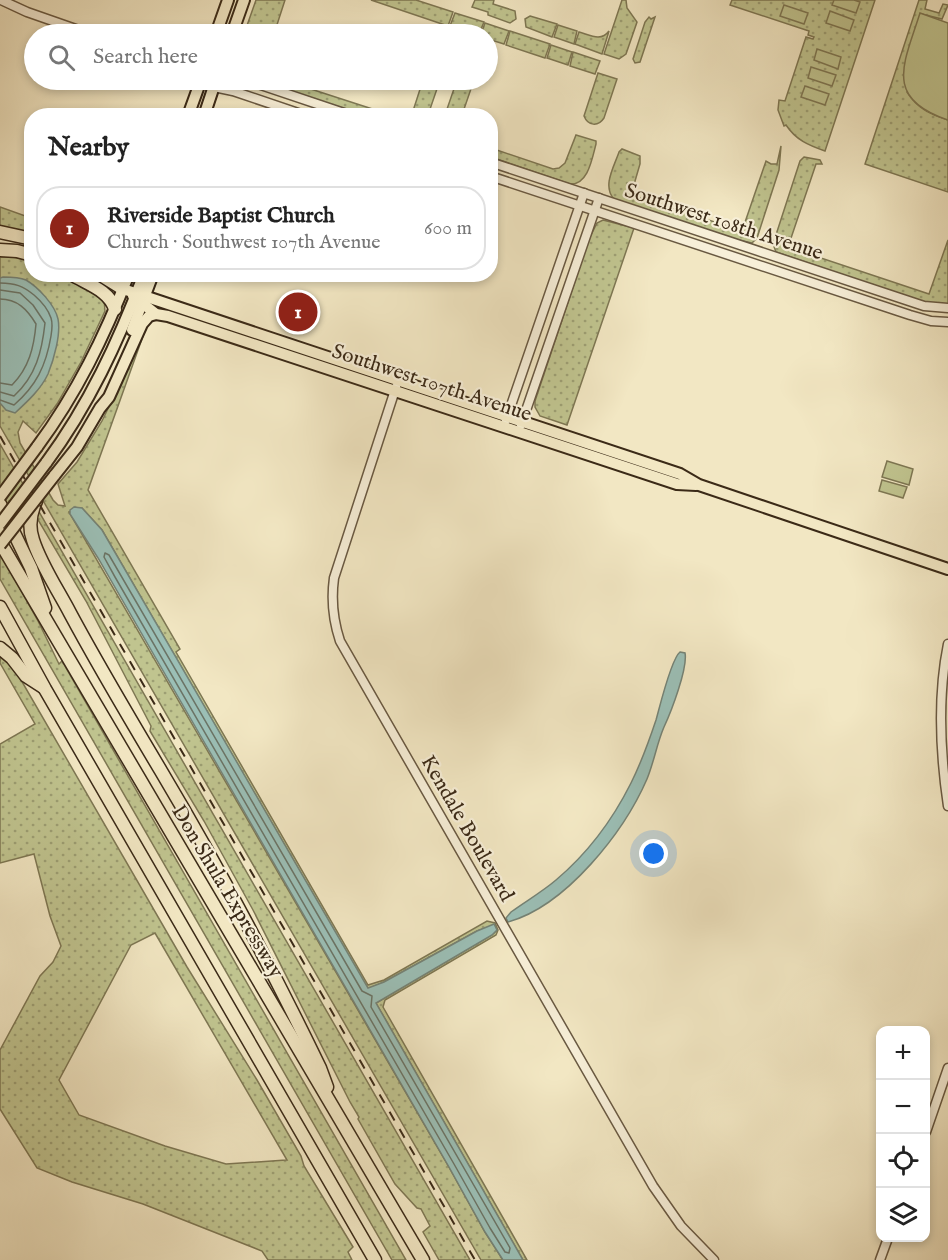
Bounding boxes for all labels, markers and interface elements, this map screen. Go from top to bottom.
search box [24,24,498,90]
icon: search [45,41,78,74]
text: Search here [93,43,198,71]
text: Nearby [48,131,129,164]
street label: Southwest 108th Avenue [621,178,826,267]
text: Riverside Baptist Church [107,202,335,230]
text: 1 [66,216,73,241]
text: 600 m [424,216,472,241]
text: Church · Southwest 107th Avenue [107,230,380,255]
pin: 1 [278,290,318,334]
street label: Southwest 107th Avenue [328,338,535,429]
street label: Kendale Boulevard [414,751,520,908]
street label: Don Shula Expressway [164,800,289,984]
your location [639,839,668,868]
map controls [876,1026,930,1242]
button: + [876,1026,930,1080]
button: − [876,1080,930,1134]
button: locate [876,1134,930,1188]
button: layers [876,1188,930,1242]

